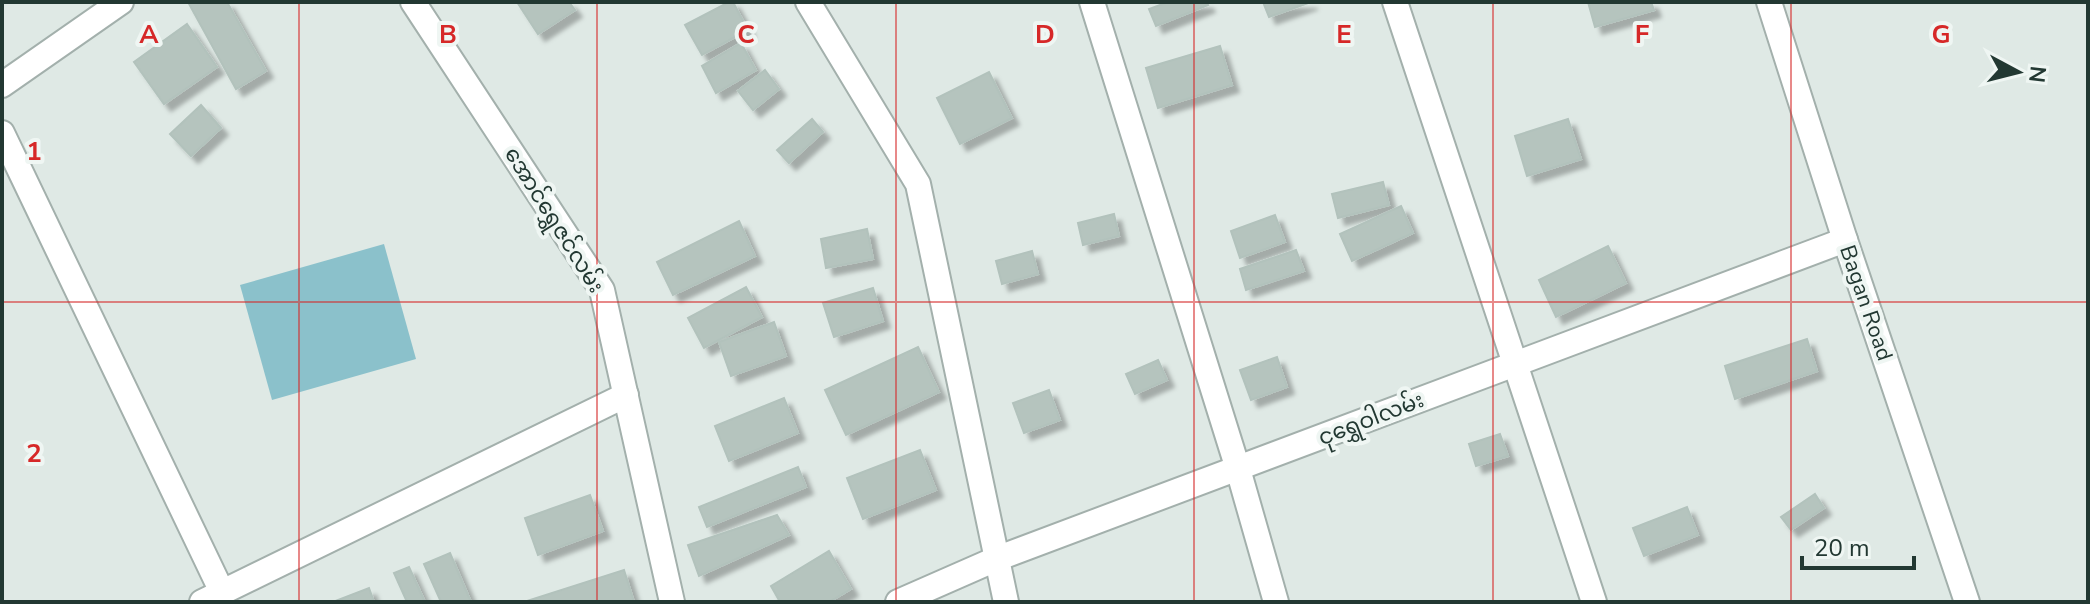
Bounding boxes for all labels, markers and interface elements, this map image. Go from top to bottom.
text: A [139,17,159,52]
text: B [439,17,457,52]
text: C [737,17,755,52]
text: D [1035,17,1055,52]
text: E [1336,17,1352,52]
text: F [1635,17,1649,52]
text: G [1931,17,1951,52]
north arrow [1978,32,2058,112]
text: N [2021,64,2053,84]
text: 1 [26,134,42,169]
street label: အောင်ရွှေဇင်လမ်း [495,141,612,300]
street label: Bagan Road [1832,241,1900,365]
street label: ငုရွှေဝါလမ်း [1313,384,1429,455]
text: 2 [26,436,42,471]
scale bar [1802,520,1914,570]
text: 20 m [1814,532,1870,564]

